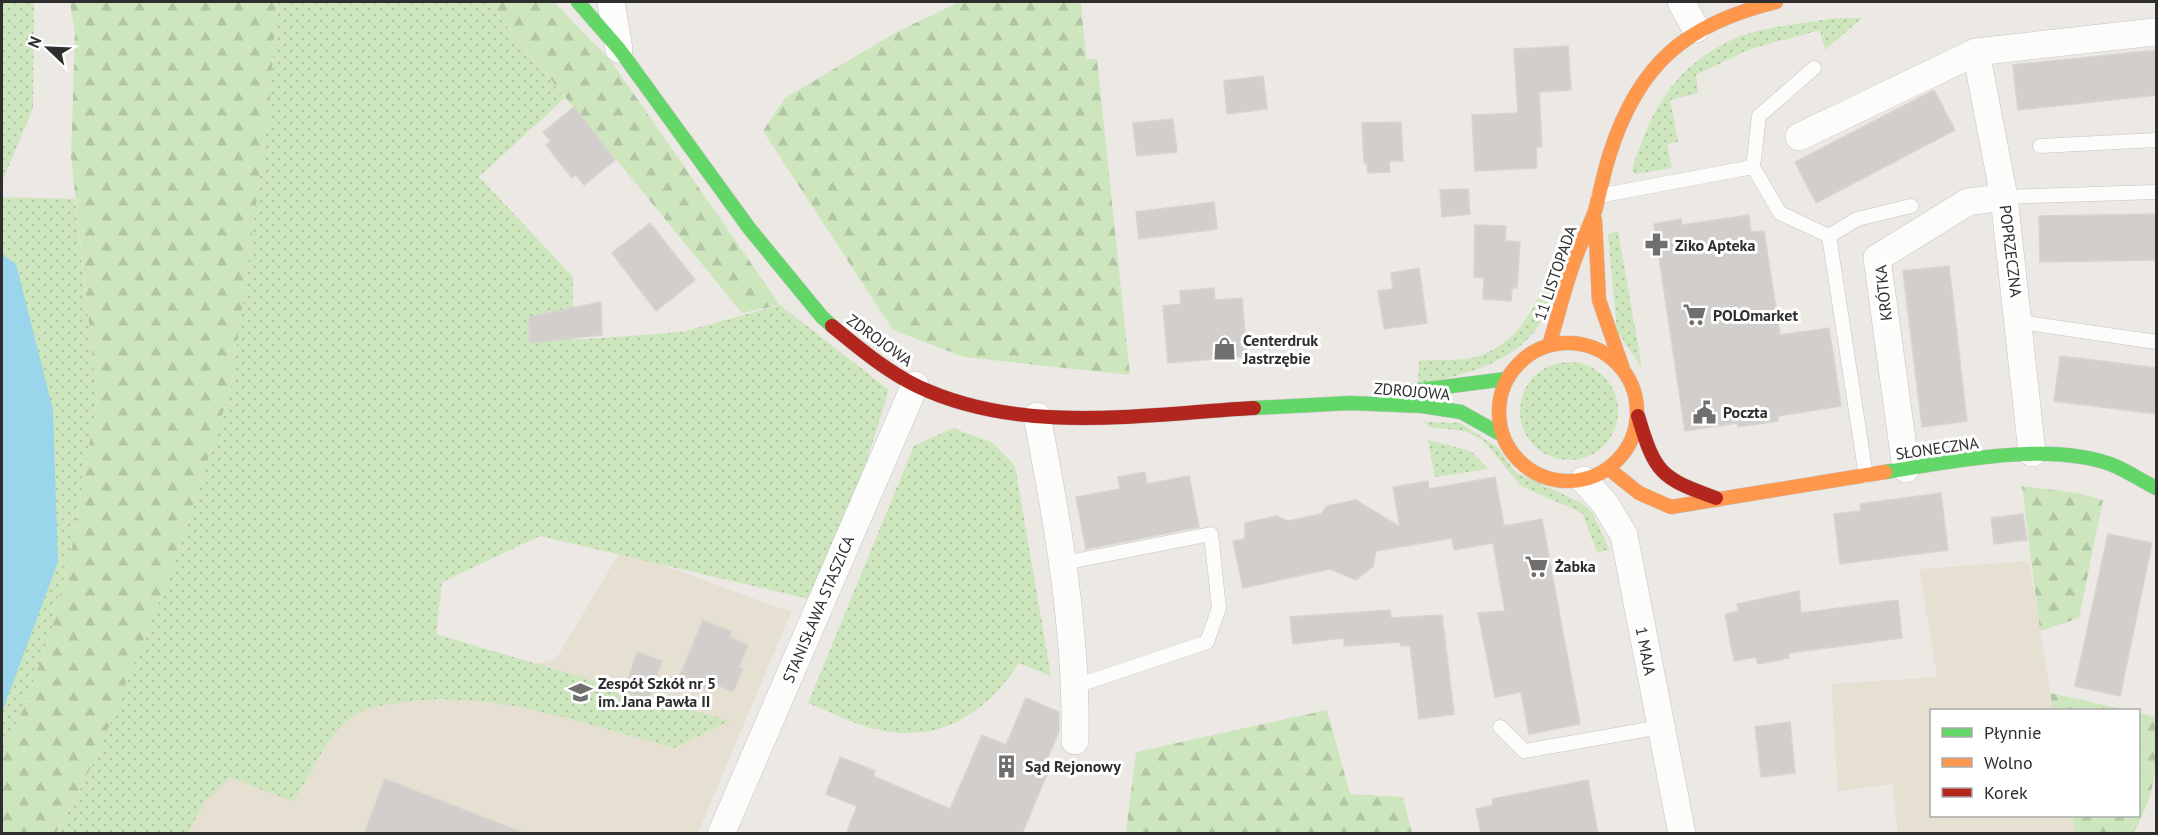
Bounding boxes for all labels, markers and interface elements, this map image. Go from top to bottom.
north arrow [18,18,78,78]
text: N [23,33,45,51]
street label: POPRZECZNA [1995,204,2027,299]
street label: 11 LISTOPADA [1529,222,1581,323]
pharmacy icon: Ziko Apteka [1644,232,1670,258]
place label: Ziko Apteka [1675,235,1755,255]
street label: KRÓTKA [1870,263,1896,322]
supermarket icon: POLOmarket [1682,302,1708,328]
place label: POLOmarket [1713,305,1798,325]
street label: ZDROJOWA [843,309,917,371]
place label: Centerdruk Jastrzębie [1242,330,1318,368]
shop icon: Centerdruk Jastrzębie [1212,336,1238,362]
street label: ZDROJOWA [1373,378,1452,404]
public building icon: Poczta [1692,399,1718,425]
place label: Poczta [1723,402,1768,422]
street label: SŁONECZNA [1894,432,1980,464]
street label: STANISŁAWA STASZICA [778,532,858,686]
supermarket icon: Żabka [1524,553,1550,579]
place label: Żabka [1555,556,1596,576]
street label: 1 MAJA [1632,625,1661,678]
place label: Zespół Szkół nr 5 im. Jana Pawła II [598,673,716,711]
school or university icon: Zespół Szkół nr 5 im. Jana Pawła II [567,679,593,705]
legend [1930,709,2140,817]
text: Płynnie [1984,721,2041,744]
text: Wolno [1984,751,2033,774]
building icon: Sąd Rejonowy [994,753,1020,779]
place label: Sąd Rejonowy [1025,756,1121,776]
text: Korek [1984,781,2028,804]

